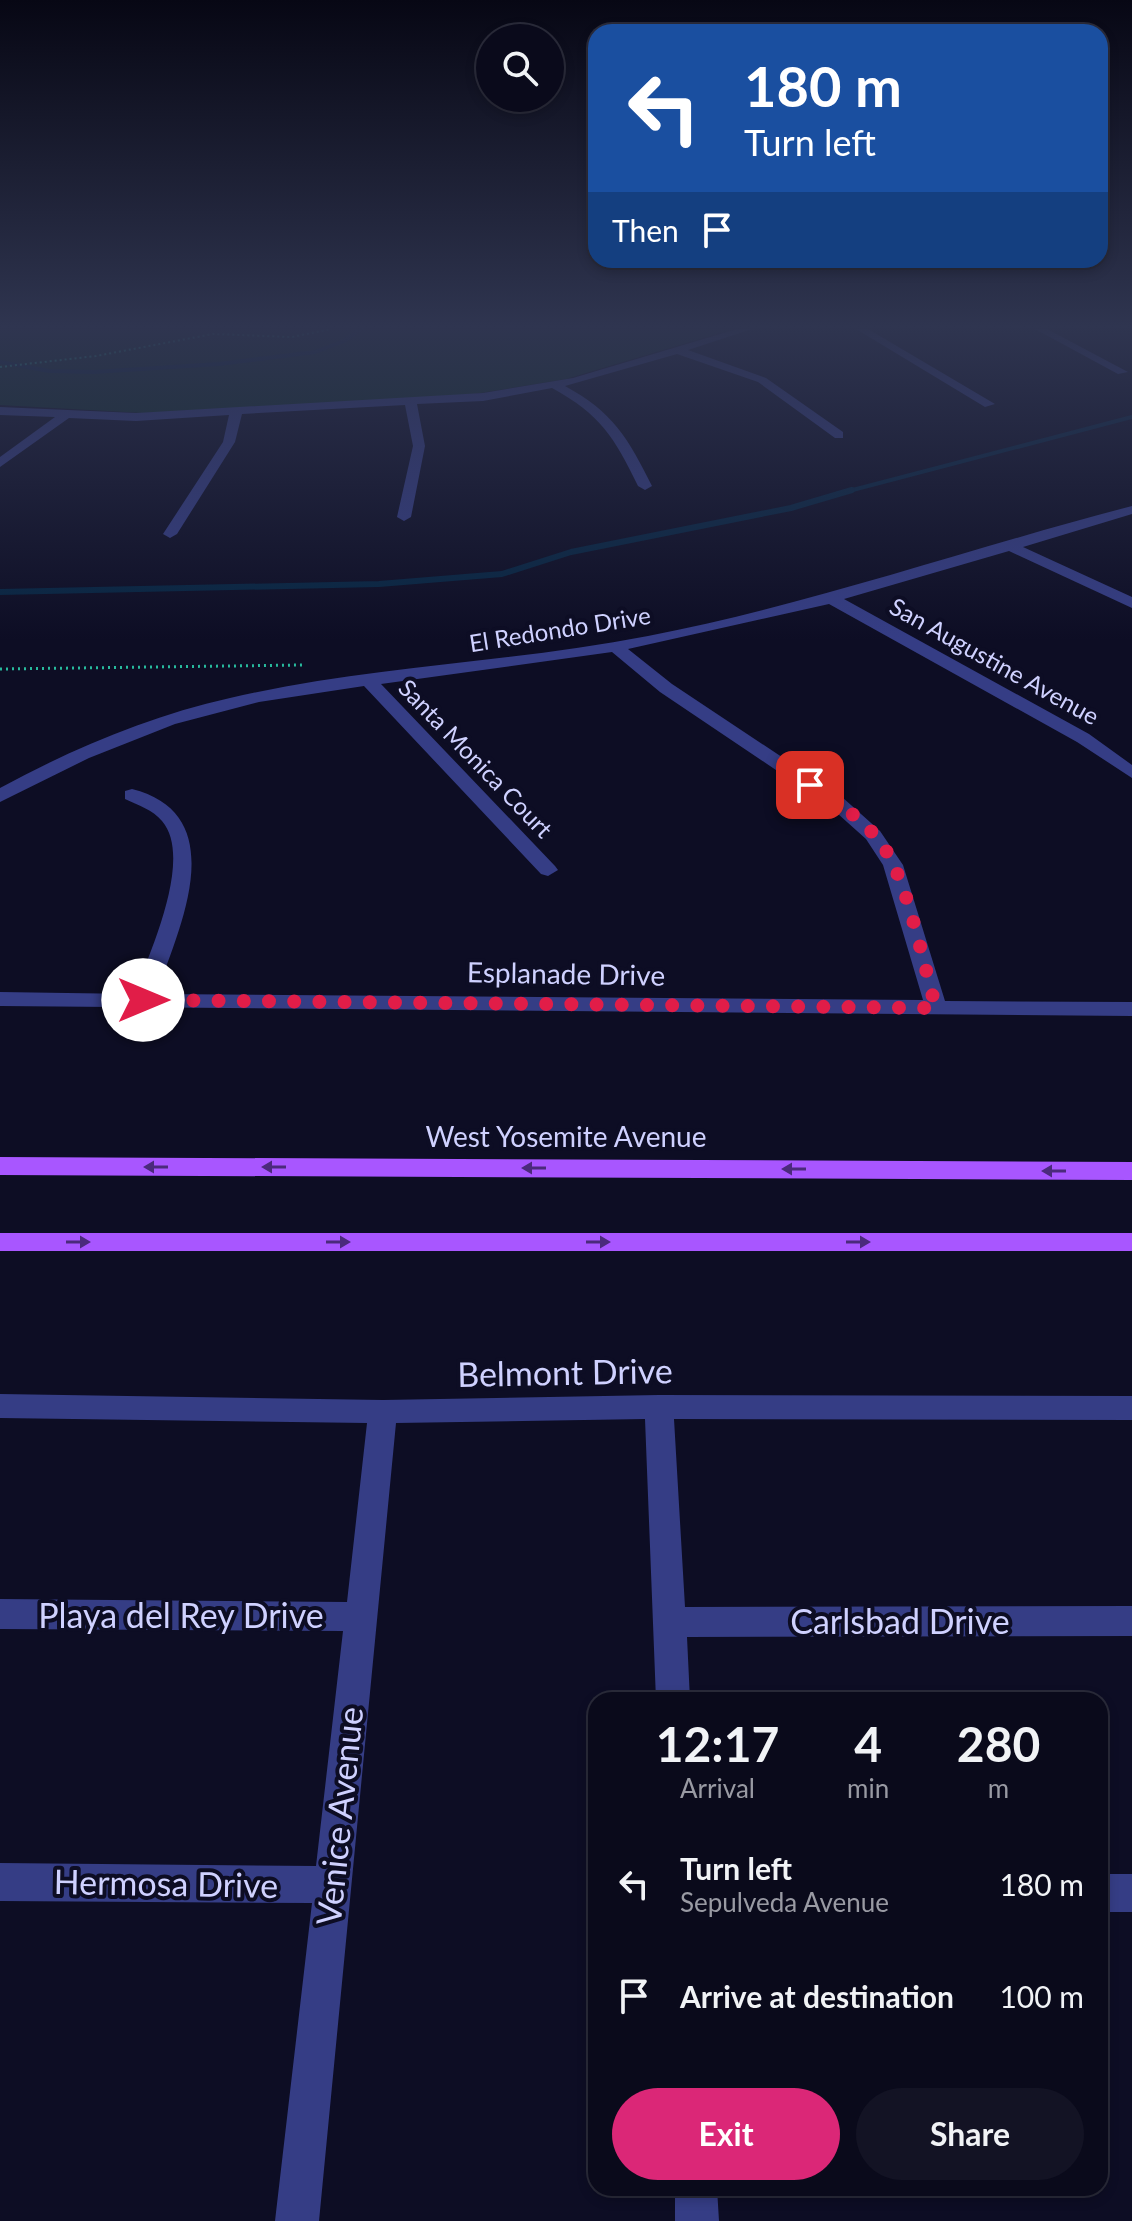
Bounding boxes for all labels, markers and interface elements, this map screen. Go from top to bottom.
map controls [476,24,564,112]
button: search [476,24,564,112]
text: 180 m [744,52,902,119]
icon: left [612,56,716,160]
text: Turn left [744,120,876,164]
icon: arrive [695,208,739,252]
text: Then [612,212,679,248]
street label: San Augustine Avenue [885,591,1104,730]
street label: El Redondo Drive [467,600,653,657]
street label: Santa Monica Court [393,673,559,843]
pin [776,751,844,819]
icon: arrive [788,763,832,807]
street label: Esplanade Drive [467,954,665,992]
position arrow [101,958,185,1042]
street label: West Yosemite Avenue [425,1119,707,1153]
one-way arrow [143,1161,168,1173]
one-way arrow [261,1161,286,1173]
one-way arrow [521,1162,546,1174]
one-way arrow [781,1163,806,1176]
one-way arrow [1041,1164,1066,1177]
one-way arrow [66,1236,91,1248]
one-way arrow [326,1236,351,1248]
one-way arrow [586,1236,611,1248]
one-way arrow [846,1236,871,1248]
street label: Belmont Drive [457,1349,673,1394]
street label: Playa del Rey Drive [38,1594,324,1635]
street label: Carlsbad Drive [790,1600,1010,1641]
street label: Venice Avenue [307,1705,370,1927]
text: 12:17 [656,1715,779,1772]
text: 4 [854,1715,882,1772]
text: 280 [957,1715,1040,1772]
text: Arrival [680,1772,755,1804]
text: min [847,1772,889,1804]
text: m [988,1772,1009,1804]
text: Turn left [680,1850,792,1886]
street label: Hermosa Drive [53,1860,279,1905]
icon: left [612,1862,656,1906]
text: 180 m [999,1866,1084,1902]
text: Sepulveda Avenue [680,1886,889,1918]
icon: arrive [612,1974,656,2018]
text: Arrive at destination [680,1978,954,2014]
text: 100 m [999,1978,1084,2014]
button: Exit [612,2088,840,2180]
button: Share [856,2088,1084,2180]

